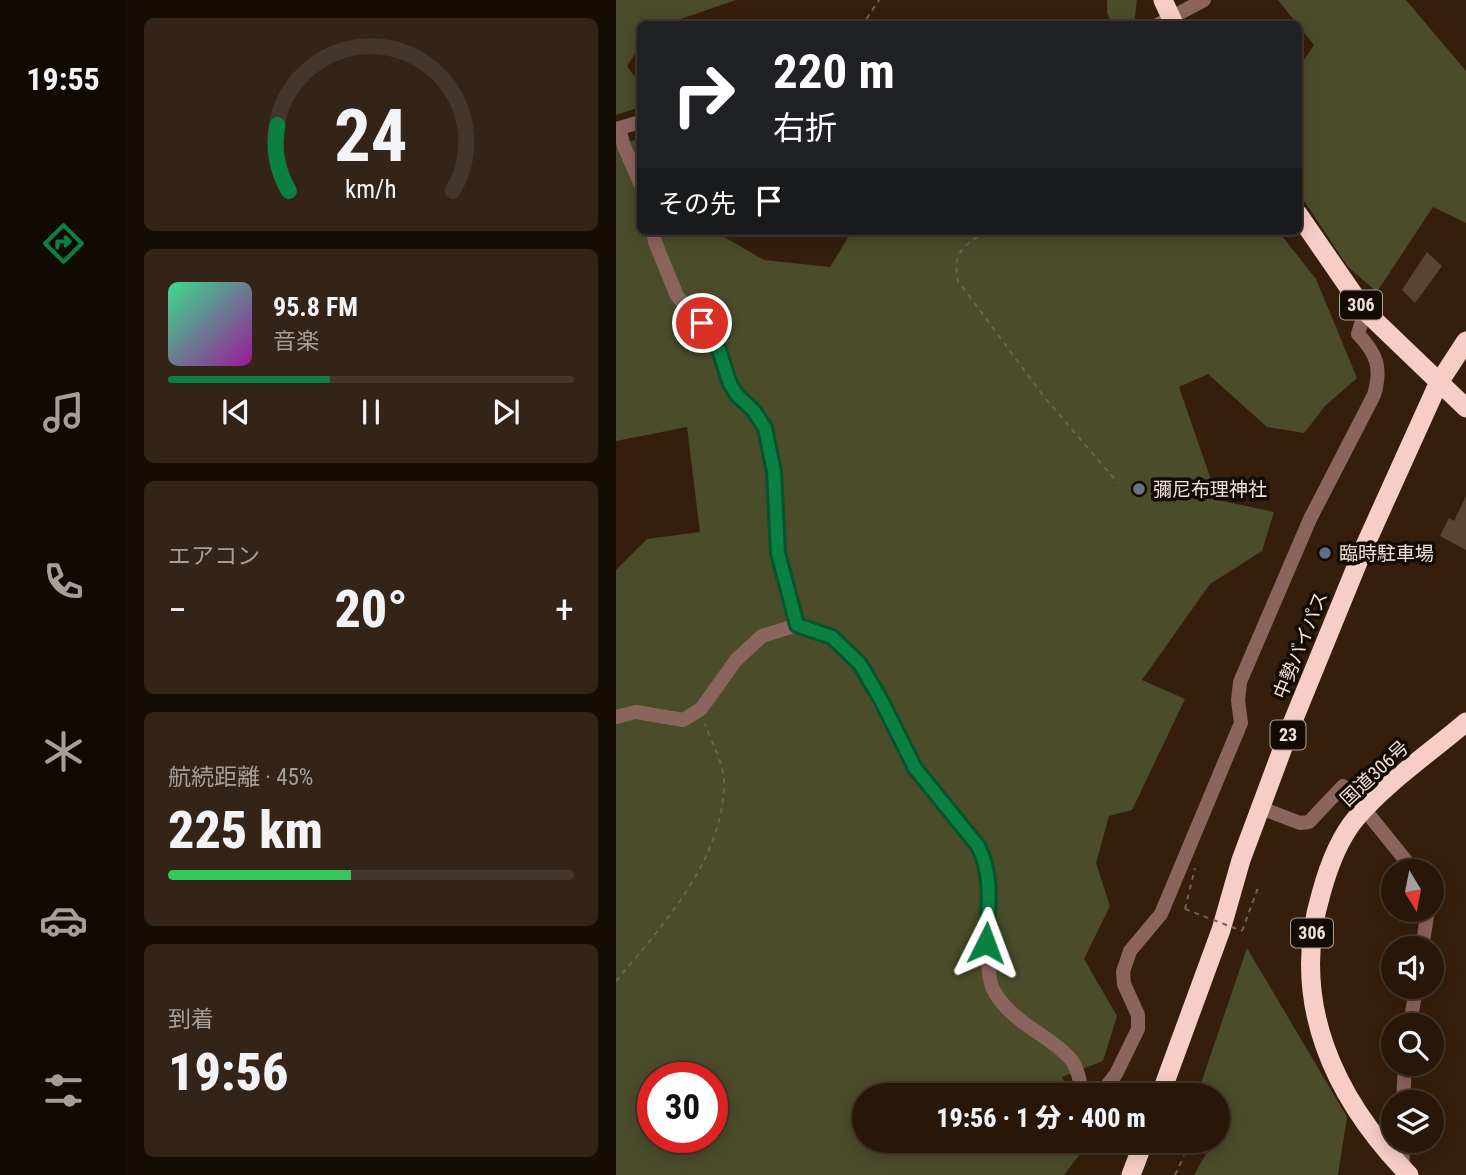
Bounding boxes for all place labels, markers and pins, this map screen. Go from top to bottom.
pin [672,293,732,353]
place label: 彌尼布理神社 [1153,478,1267,501]
marker: 彌尼布理神社 [1131,481,1147,497]
place label: 臨時駐車場 [1339,542,1434,565]
marker: 臨時駐車場 [1317,545,1333,561]

